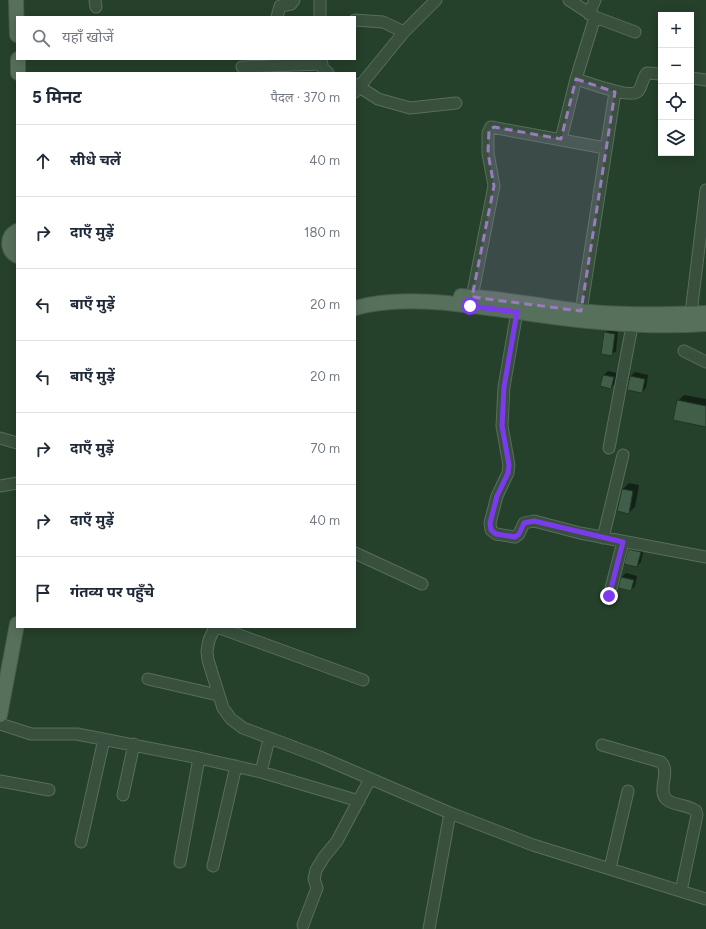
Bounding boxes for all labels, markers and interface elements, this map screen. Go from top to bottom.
map controls [658,12,694,156]
button: + [658,12,694,48]
search box [16,16,356,60]
icon: search [30,27,52,49]
text: यहाँ खोजें [62,28,114,46]
button: − [658,48,694,84]
button: locate [658,84,694,120]
text: 5 मिनट [32,87,82,107]
text: पैदल · 370 m [271,90,340,105]
button: layers [658,120,694,156]
icon: ahead [32,150,54,172]
text: सीधे चलें [70,151,121,169]
text: 40 m [309,153,340,168]
icon: right [32,222,54,244]
text: दाएँ मुड़ें [70,223,114,241]
text: 180 m [304,225,340,240]
icon: left [32,294,54,316]
text: बाएँ मुड़ें [70,295,115,313]
text: 20 m [310,297,340,312]
route start [461,297,479,315]
icon: left [32,366,54,388]
text: बाएँ मुड़ें [70,367,115,385]
text: 20 m [310,369,340,384]
icon: right [32,438,54,460]
text: दाएँ मुड़ें [70,439,114,457]
text: 70 m [310,441,340,456]
icon: right [32,510,54,532]
text: दाएँ मुड़ें [70,511,114,529]
text: 40 m [309,513,340,528]
icon: arrive [32,582,54,604]
text: गंतव्य पर पहुँचे [70,583,154,601]
route end [600,587,618,605]

